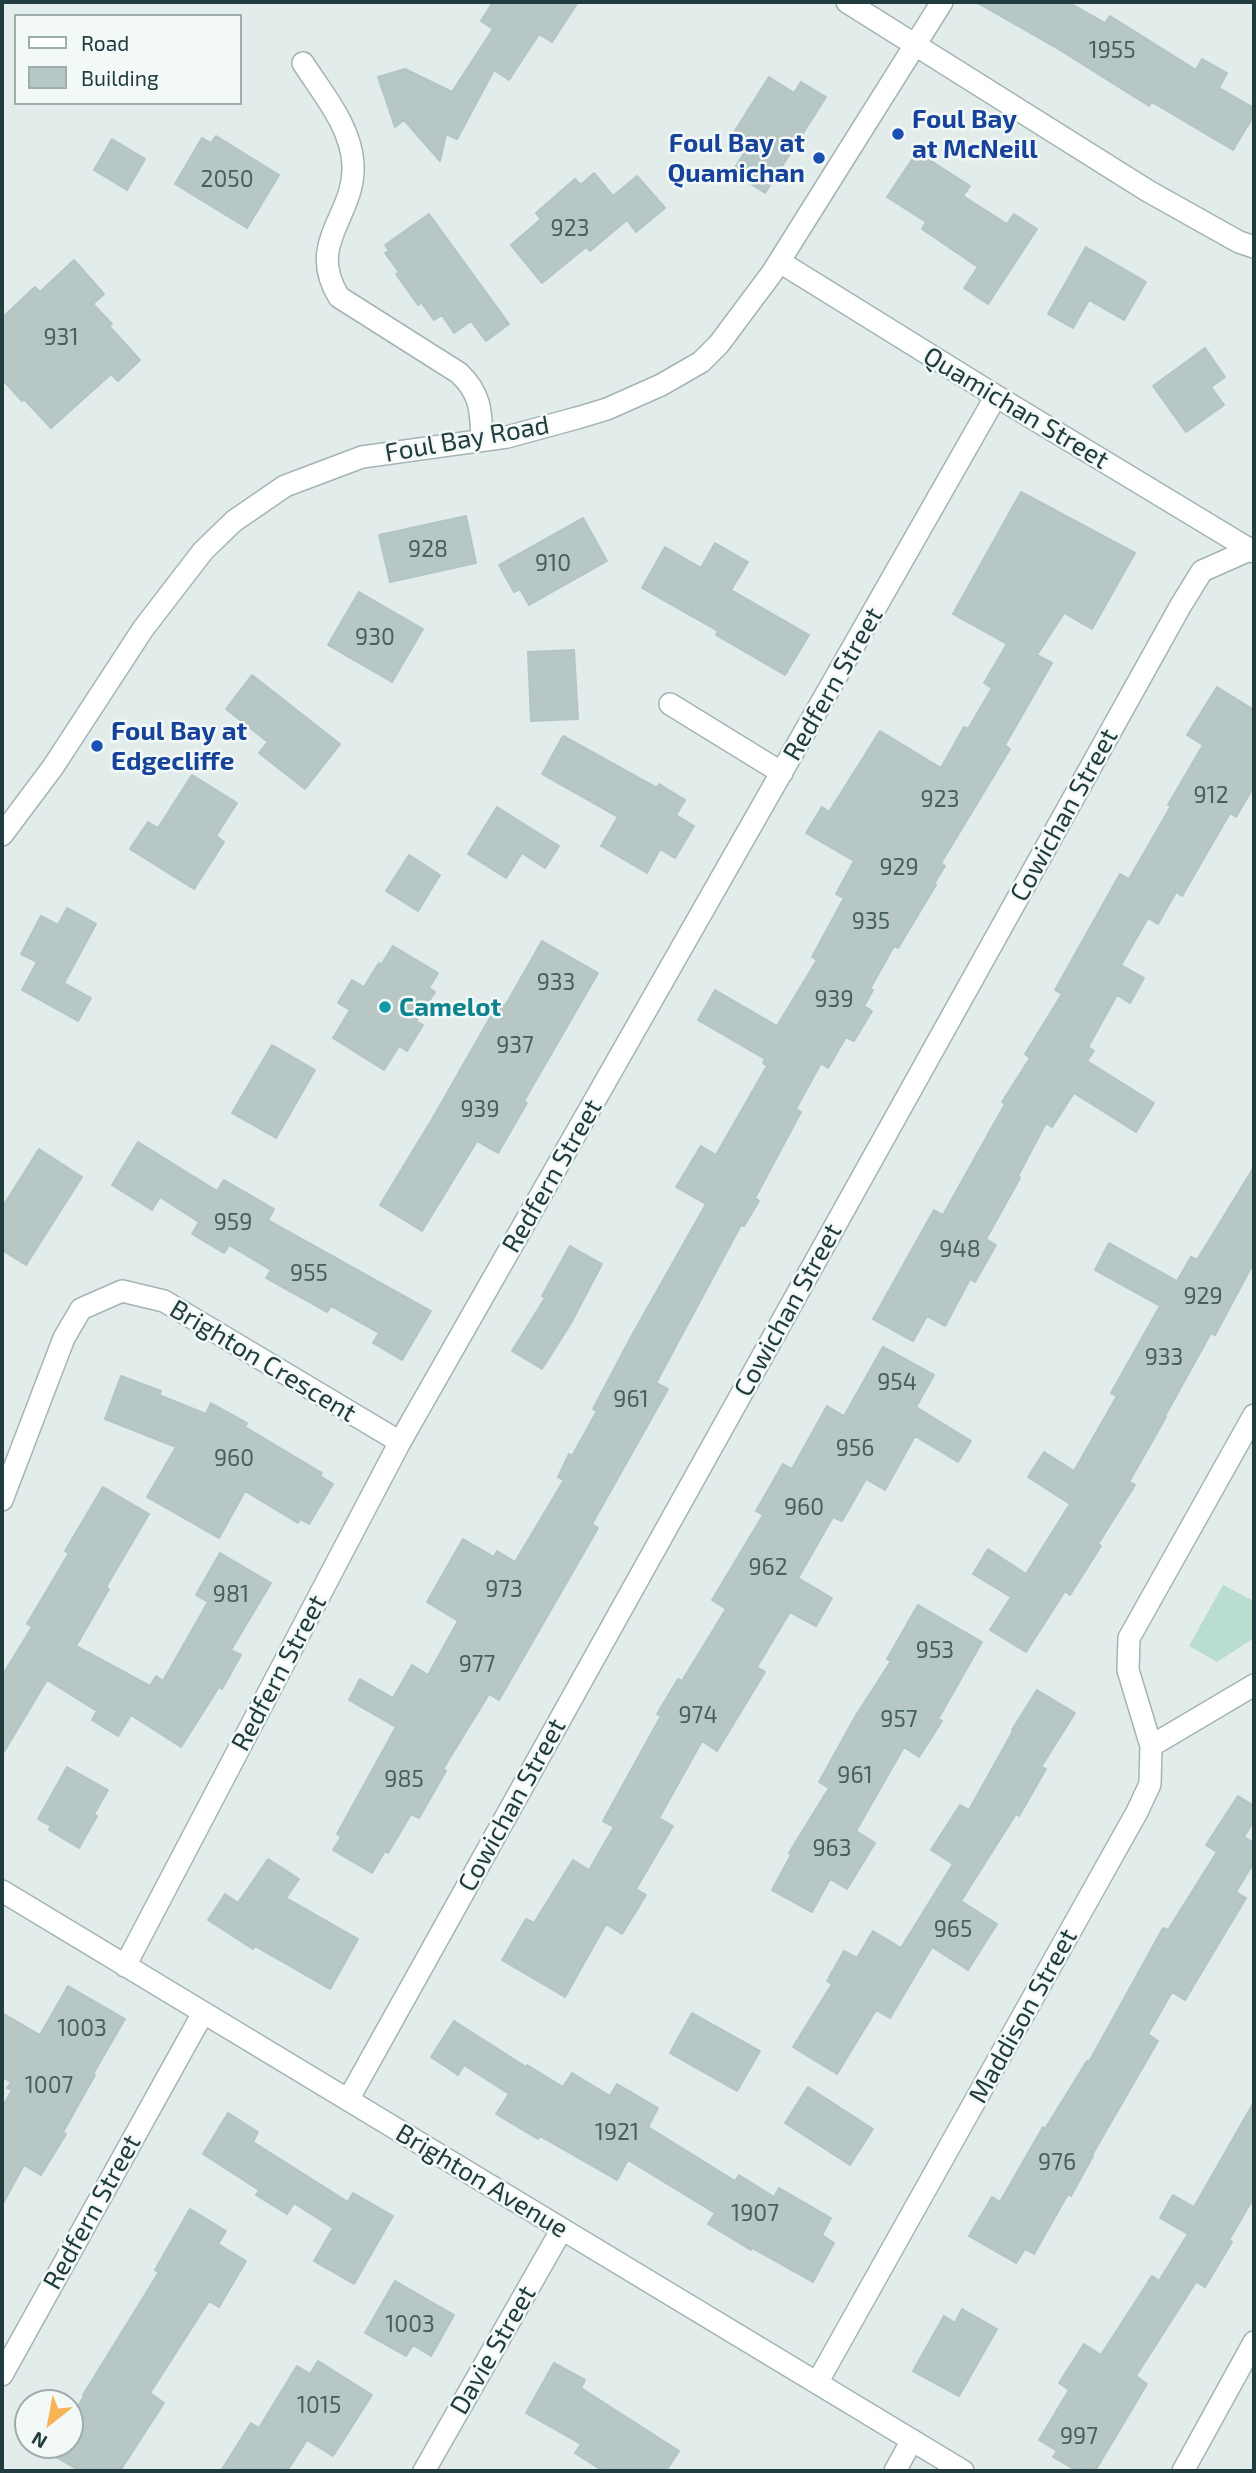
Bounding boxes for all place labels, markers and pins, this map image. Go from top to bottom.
place label: Foul Bay at McNeill [912,103,1038,164]
marker: Foul Bay at McNeill [890,126,906,142]
place label: Foul Bay at Quamichan [667,127,805,188]
marker: Foul Bay at Quamichan [811,150,827,166]
place label: Foul Bay at Edgecliffe [111,715,247,776]
marker: Foul Bay at Edgecliffe [89,738,105,754]
place label: Camelot [399,991,501,1023]
marker: Camelot [377,999,393,1015]

